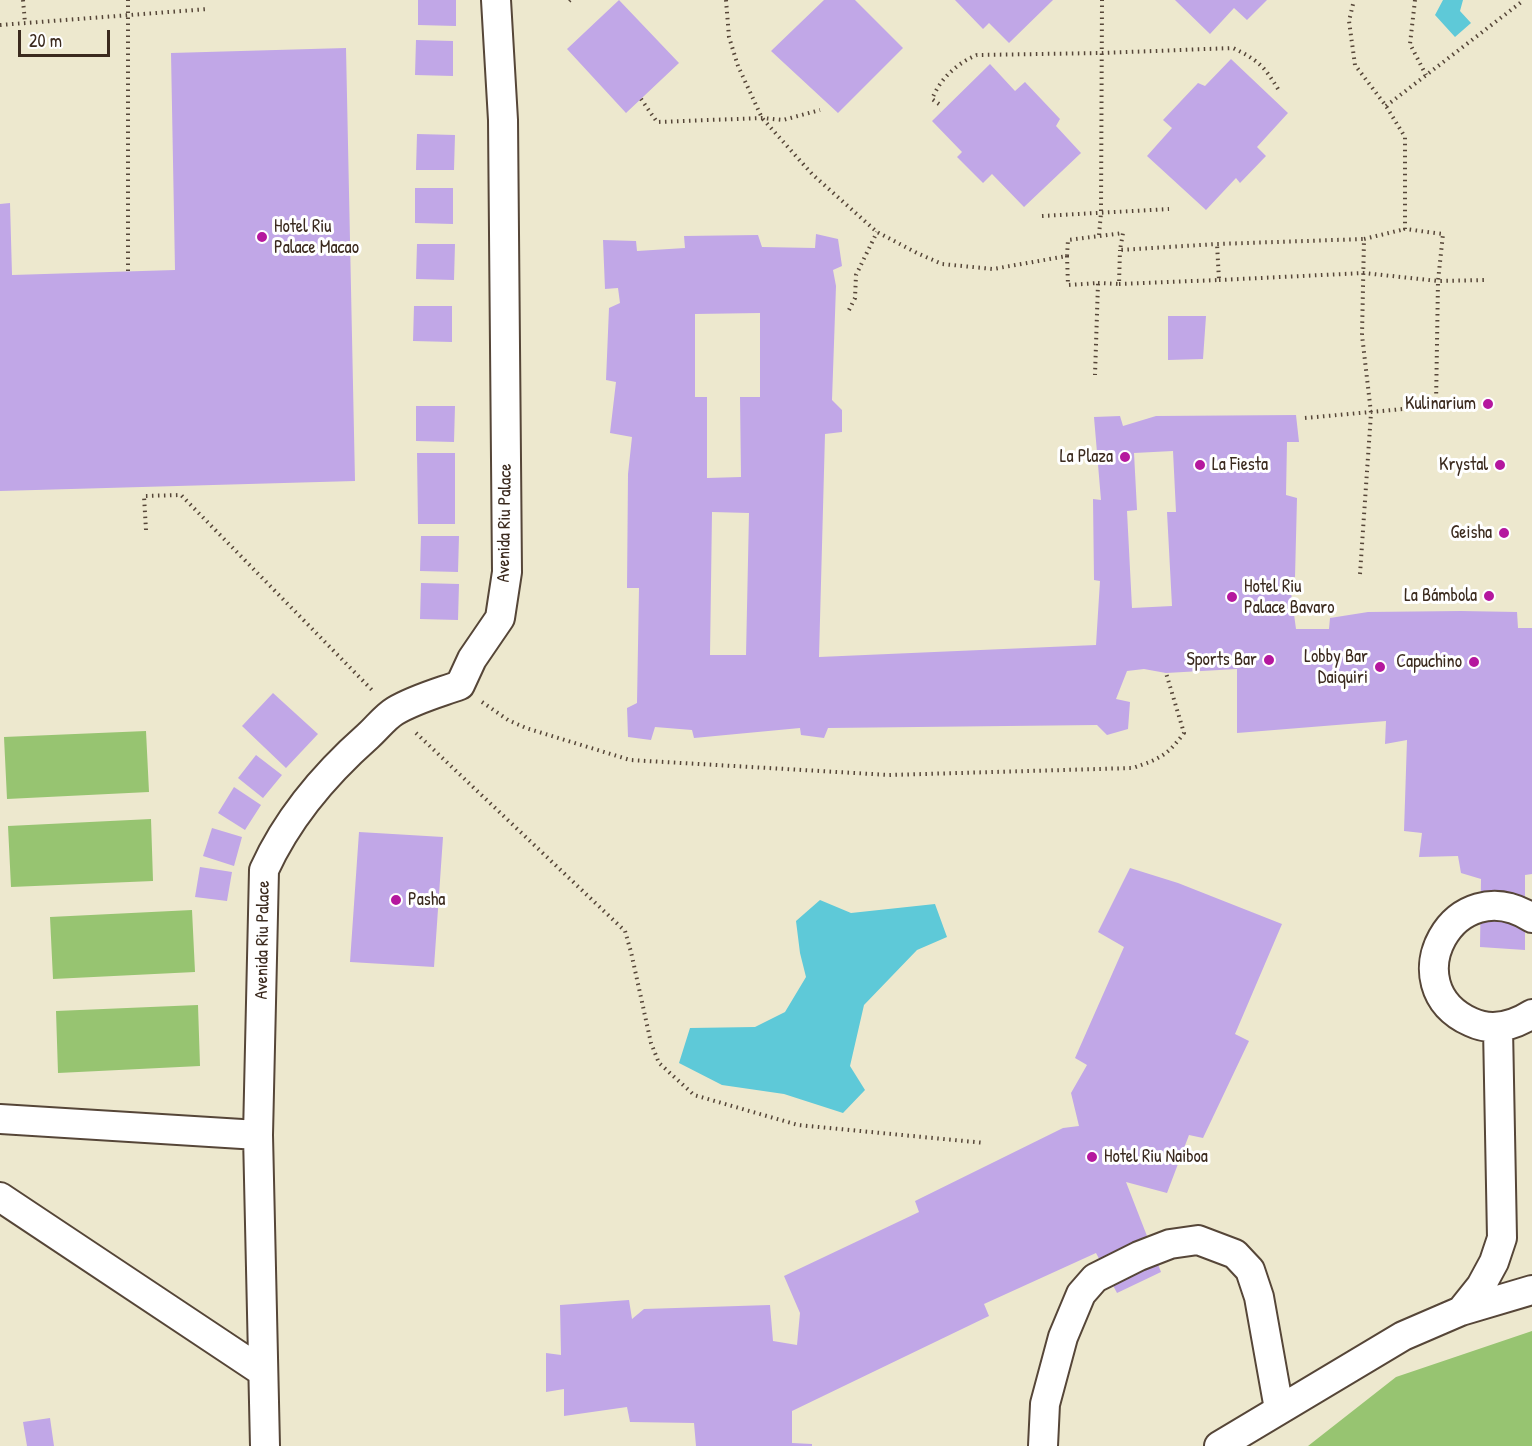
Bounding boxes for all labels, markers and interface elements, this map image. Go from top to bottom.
scale bar [21,18,112,56]
text: 20 m [29,28,62,53]
place label: Hotel Riu Palace Macao [274,216,359,258]
marker: Hotel Riu Palace Macao [255,230,269,244]
place label: Kulinarium [1405,393,1476,415]
marker: Kulinarium [1481,397,1495,411]
place label: La Plaza [1060,446,1113,468]
marker: La Plaza [1118,450,1132,464]
place label: La Fiesta [1212,454,1268,476]
place label: Krystal [1439,454,1488,476]
marker: La Fiesta [1193,458,1207,472]
marker: Krystal [1493,458,1507,472]
street label: Avenida Riu Palace [493,463,517,583]
place label: Geisha [1451,522,1492,544]
marker: Geisha [1497,526,1511,540]
place label: Hotel Riu Palace Bavaro [1244,576,1334,618]
place label: La Bámbola [1404,585,1477,607]
marker: La Bámbola [1482,589,1496,603]
marker: Hotel Riu Palace Bavaro [1225,590,1239,604]
place label: Lobby Bar Daiquiri [1304,646,1368,688]
place label: Sports Bar [1186,649,1257,671]
place label: Capuchino [1396,651,1462,673]
marker: Sports Bar [1262,653,1276,667]
marker: Capuchino [1467,655,1481,669]
marker: Lobby Bar Daiquiri [1373,660,1387,674]
street label: Avenida Riu Palace [251,880,275,1000]
place label: Pasha [408,889,445,911]
marker: Pasha [389,893,403,907]
place label: Hotel Riu Naiboa [1104,1146,1208,1168]
marker: Hotel Riu Naiboa [1085,1150,1099,1164]

